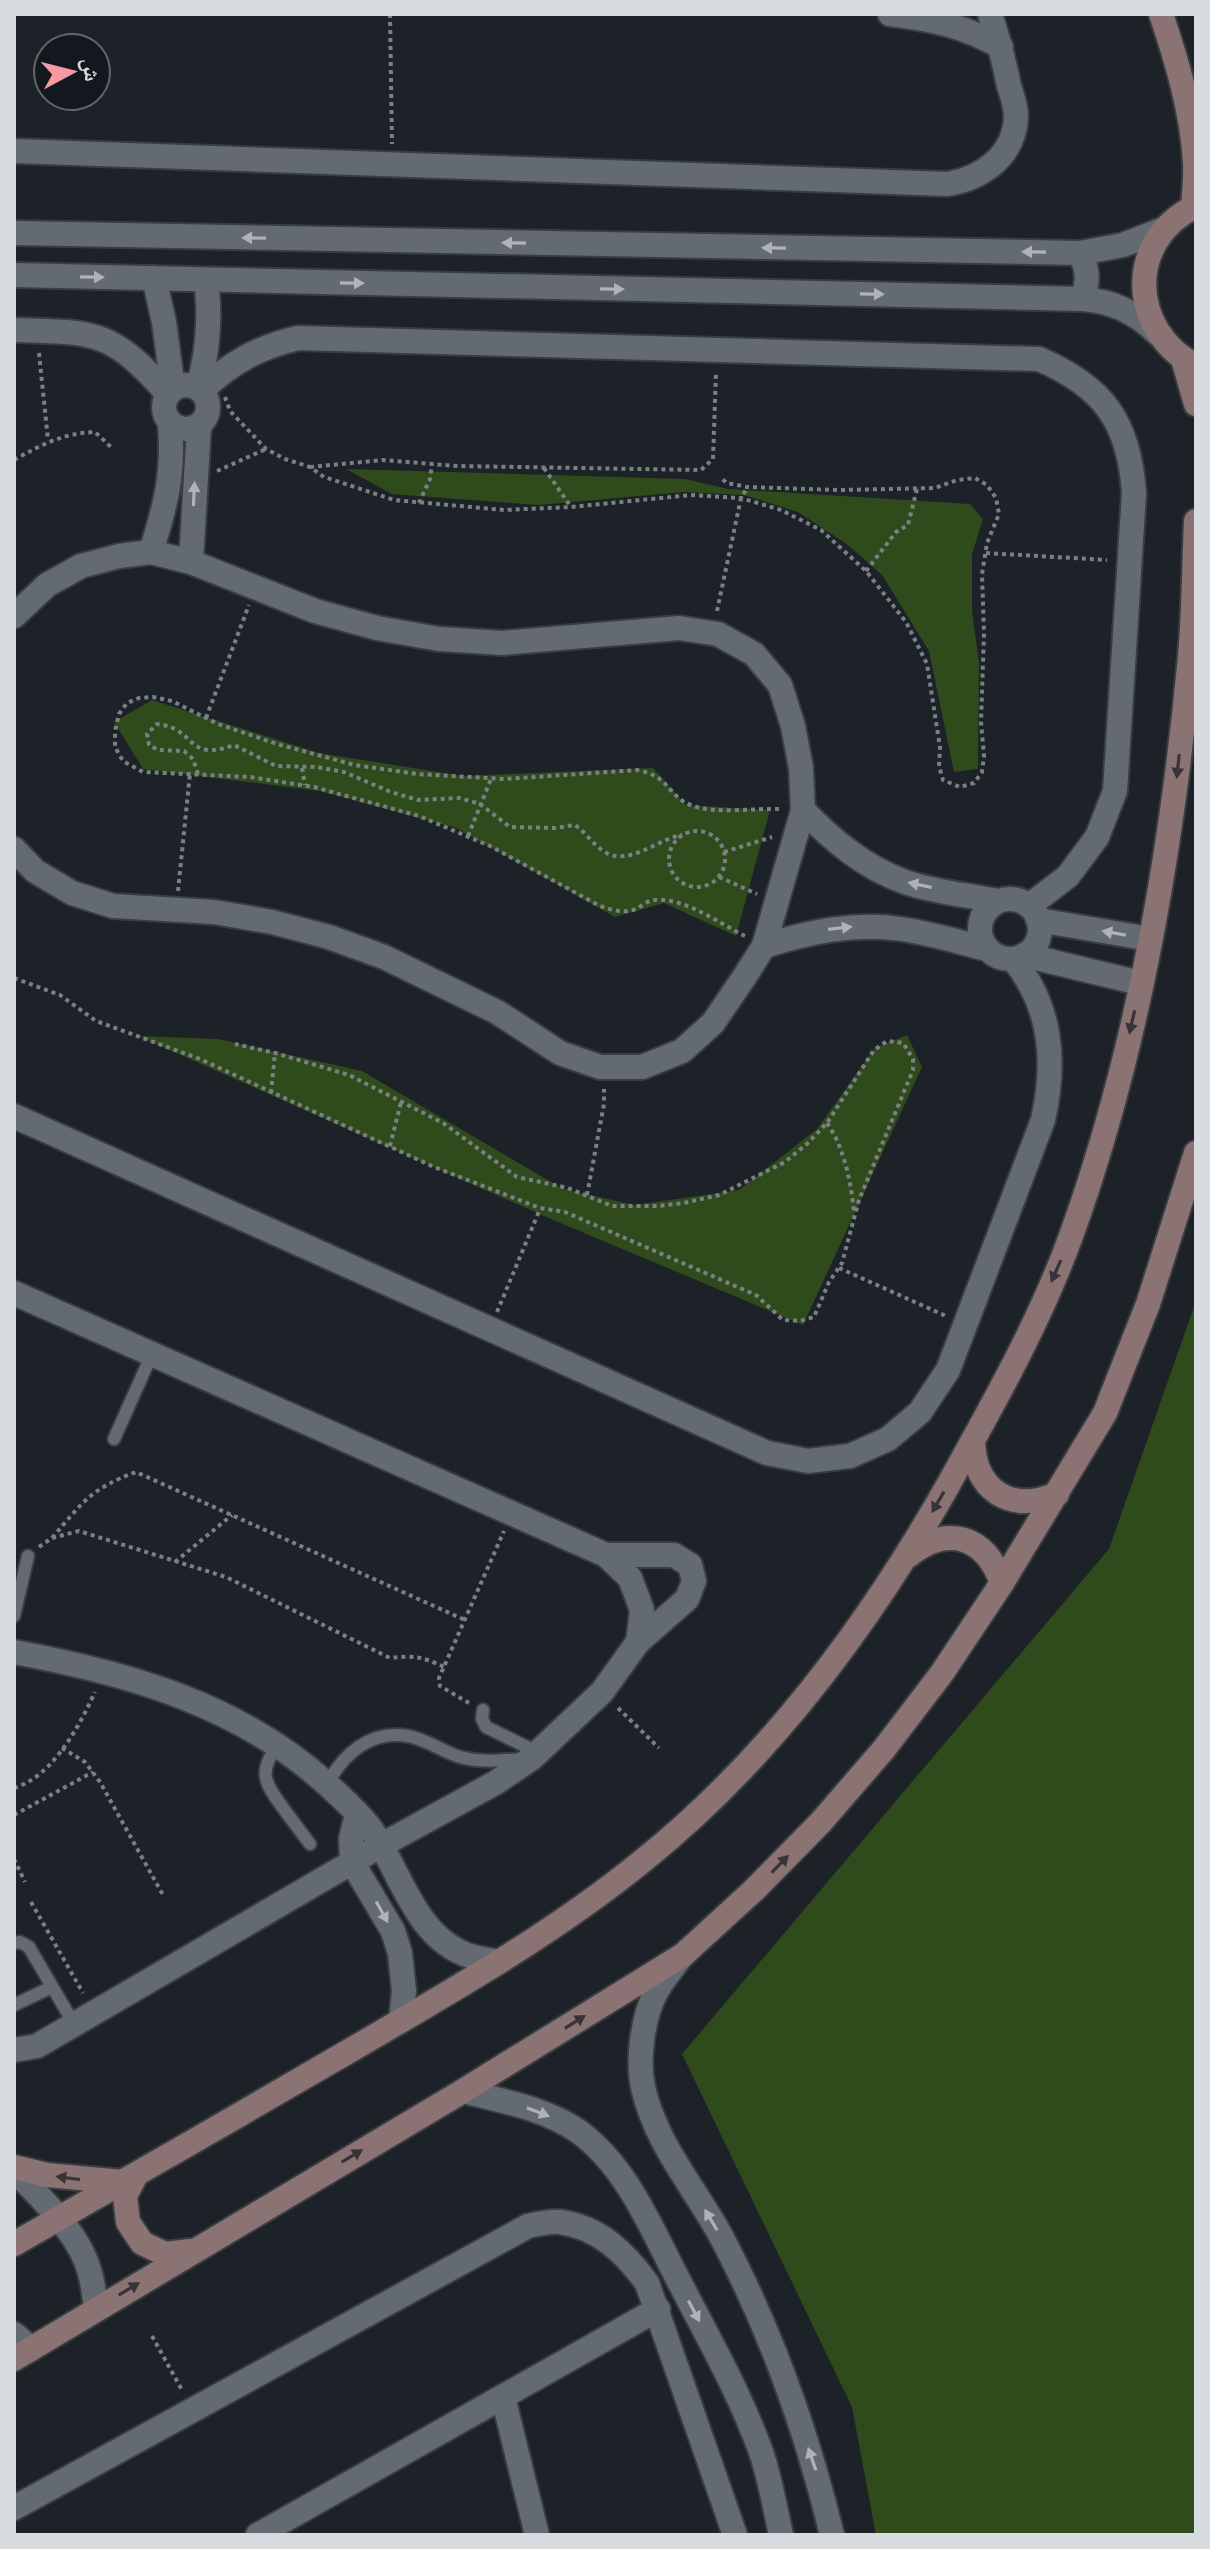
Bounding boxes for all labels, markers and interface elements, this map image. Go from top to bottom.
north arrow [32,32,112,112]
text: ش [77,56,107,83]
one-way arrow [241,231,266,244]
one-way arrow [501,236,526,249]
one-way arrow [761,241,786,254]
one-way arrow [1021,246,1046,259]
one-way arrow [80,270,105,283]
one-way arrow [340,277,365,289]
one-way arrow [600,282,625,295]
one-way arrow [860,288,885,300]
one-way arrow [188,481,201,506]
one-way arrow [1171,754,1184,779]
one-way arrow [908,878,933,891]
one-way arrow [828,922,853,935]
one-way arrow [1101,926,1126,938]
one-way arrow [1125,1010,1138,1035]
one-way arrow [1050,1259,1063,1282]
one-way arrow [931,1491,945,1513]
one-way arrow [770,1855,788,1874]
one-way arrow [375,1900,389,1923]
one-way arrow [564,2014,585,2029]
one-way arrow [526,2106,550,2119]
one-way arrow [341,2149,363,2163]
one-way arrow [55,2171,80,2184]
one-way arrow [704,2209,718,2231]
one-way arrow [118,2282,140,2296]
one-way arrow [688,2299,701,2322]
one-way arrow [806,2447,818,2471]

